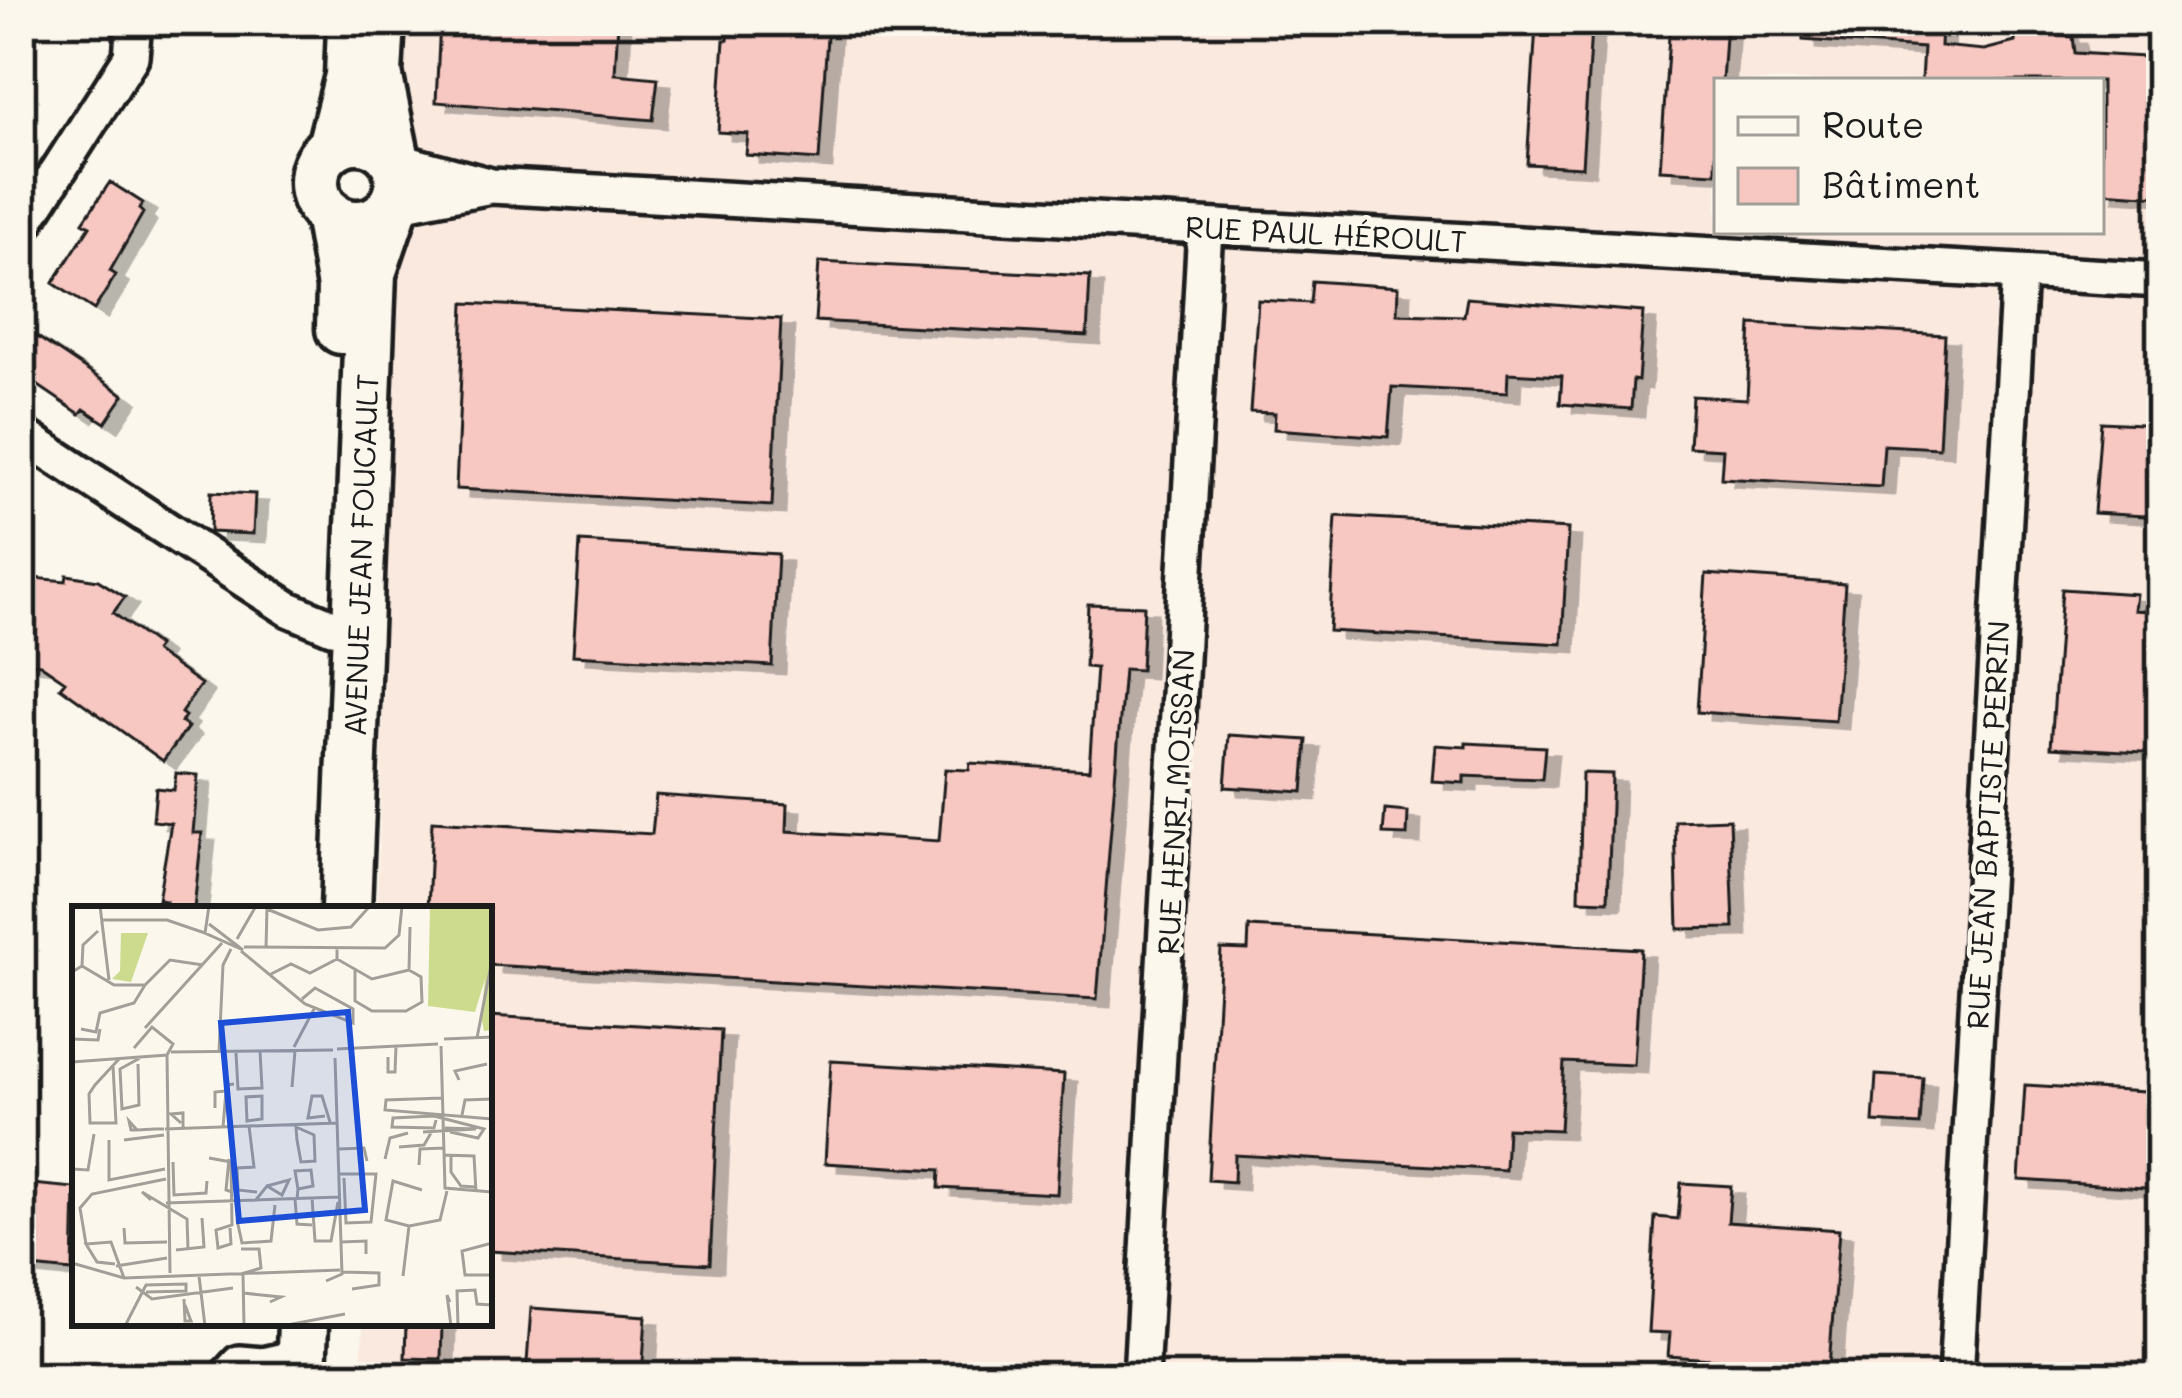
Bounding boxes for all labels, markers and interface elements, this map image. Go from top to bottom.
legend [1714,78,2104,234]
text: Route [1822,100,1924,147]
text: Bâtiment [1822,160,1980,207]
street label: RUE PAUL HÉROULT [1184,206,1468,260]
street label: AVENUE JEAN FOUCAULT [334,373,386,737]
street label: RUE JEAN BAPTISTE PERRIN [1956,620,2018,1030]
street label: RUE HENRI MOISSAN [1147,648,1203,956]
inset map [72,906,492,1326]

